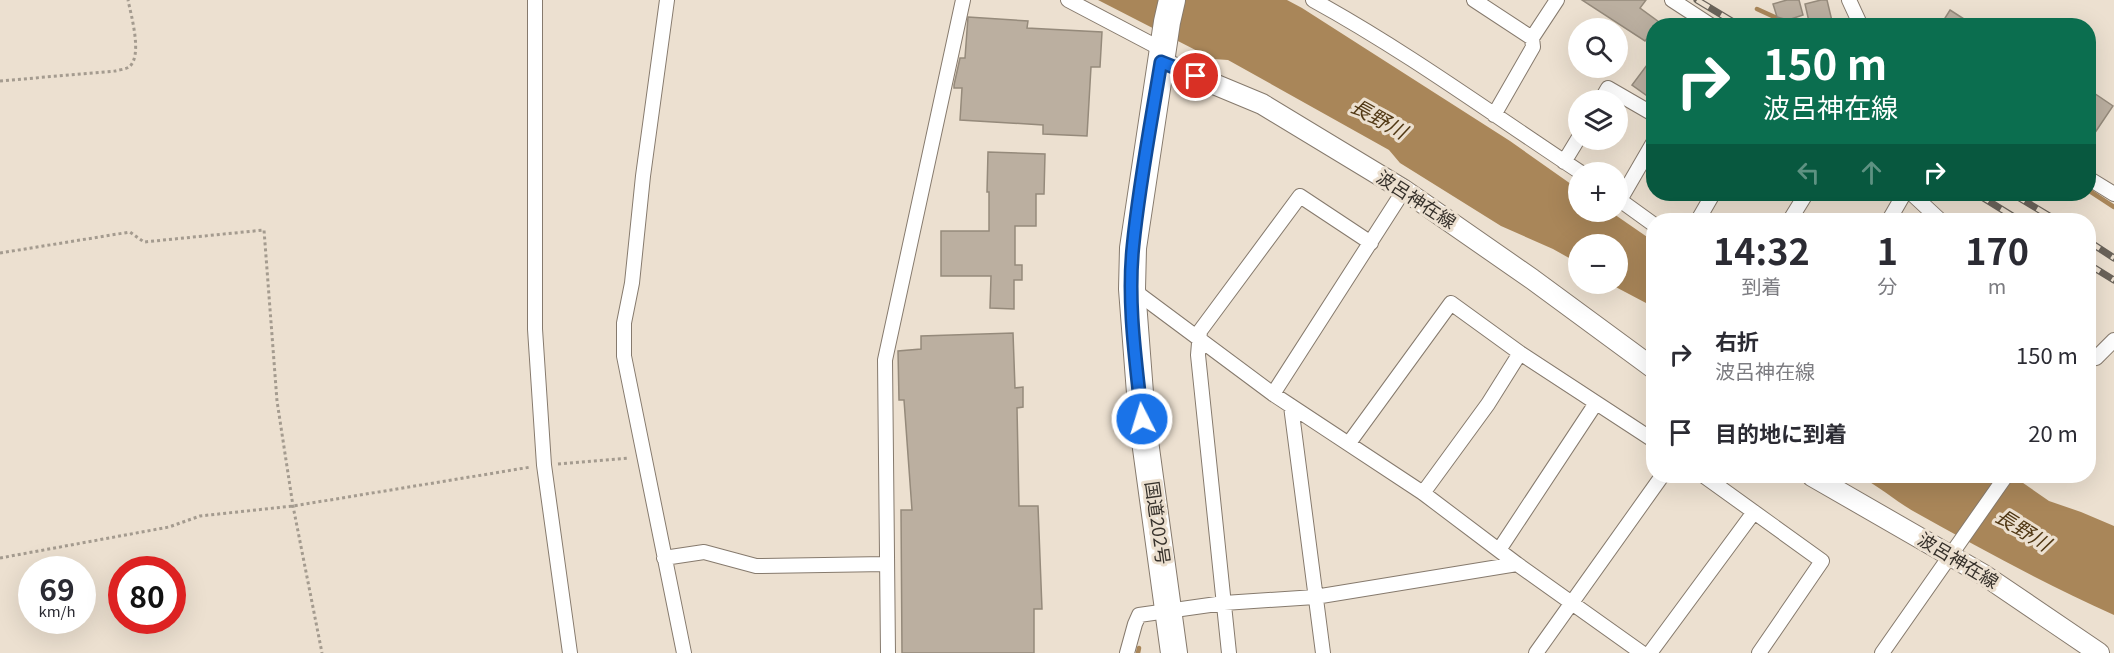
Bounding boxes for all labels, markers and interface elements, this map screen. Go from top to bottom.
map controls [1568,18,1628,294]
button: search [1568,18,1628,78]
text: 150 m [1763,31,1887,92]
icon: right [1664,42,1742,120]
pin [1170,50,1221,101]
icon: arrive [1179,59,1212,92]
text: 波呂神在線 [1763,87,1898,126]
water label: 長野川 [1346,90,1415,146]
button: layers [1568,90,1628,150]
icon: left [1792,156,1825,189]
icon: ahead [1855,156,1888,189]
icon: right [1918,156,1951,189]
button: + [1568,162,1628,222]
street label: 波呂神在線 [1372,163,1462,234]
text: 14:32 [1713,223,1810,275]
text: 1 [1877,223,1898,275]
text: 170 [1965,223,2029,275]
button: − [1568,234,1628,294]
text: 到着 [1741,271,1781,300]
text: 分 [1877,271,1897,300]
text: m [1988,271,2006,300]
text: 右折 [1715,324,1759,356]
icon: right [1664,338,1697,371]
text: 150 m [2016,338,2078,370]
text: 波呂神在線 [1715,356,1815,385]
position arrow [1110,387,1174,451]
icon: arrive [1664,416,1697,449]
text: 目的地に到着 [1715,416,1847,448]
text: 20 m [2028,416,2078,448]
street label: 国道202号 [1140,479,1178,566]
water label: 長野川 [1991,501,2059,558]
street label: 波呂神在線 [1914,525,2004,594]
speed limit sign: 80 [108,556,186,634]
text: 69 [39,566,75,610]
text: km/h [38,600,76,621]

